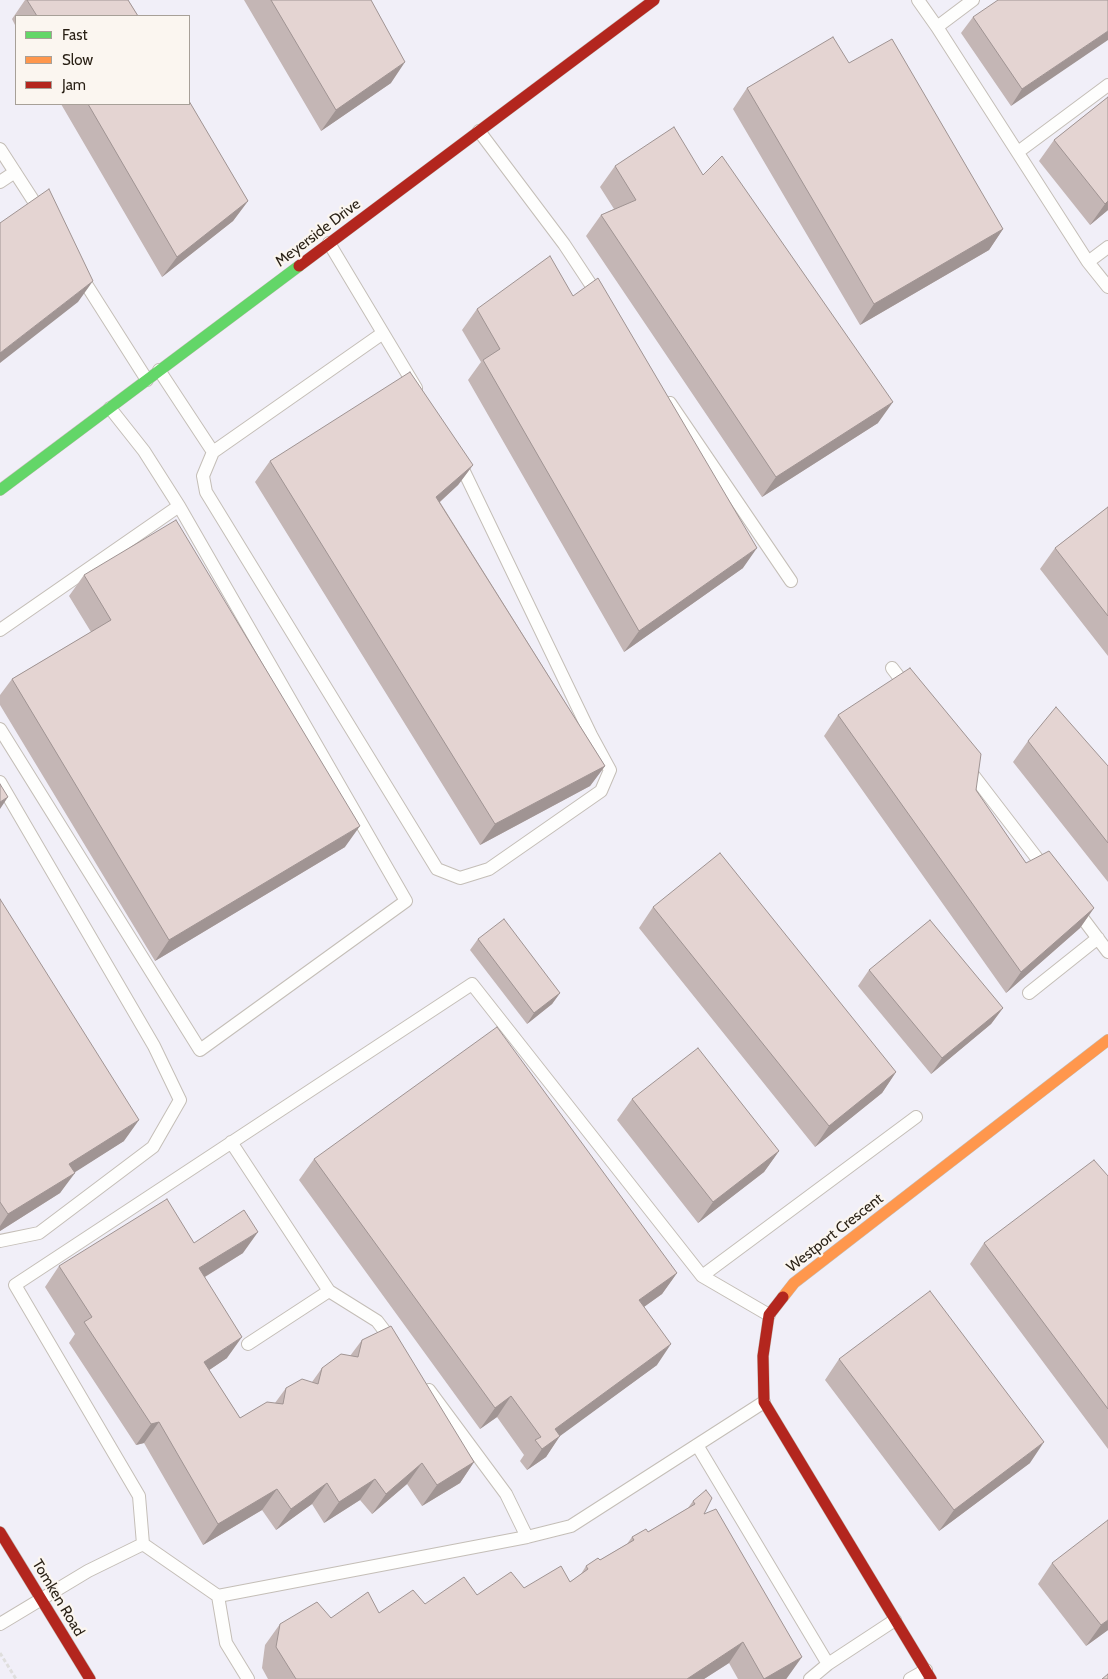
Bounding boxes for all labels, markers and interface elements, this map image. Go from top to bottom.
legend [15,15,190,105]
text: Fast [62,26,87,44]
text: Slow [62,51,93,69]
text: Jam [62,76,86,94]
street label: Meyerside Drive [272,195,364,271]
street label: Westport Crescent [783,1190,887,1276]
street label: Tomken Road [28,1556,88,1640]

